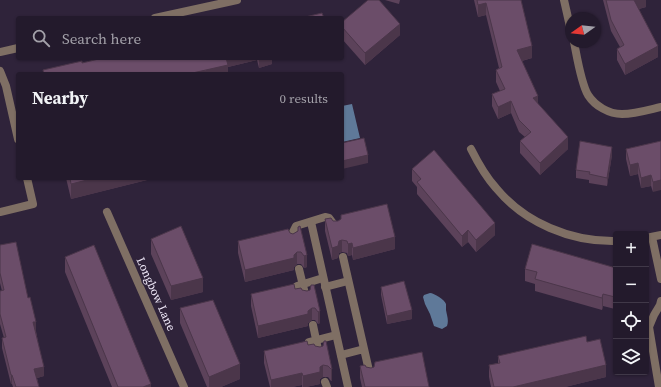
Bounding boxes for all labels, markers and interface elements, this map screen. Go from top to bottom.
north arrow [565,12,601,48]
search box [16,16,344,60]
icon: search [30,27,52,49]
text: Search here [62,28,141,49]
text: Nearby [32,86,88,110]
text: 0 results [280,90,328,107]
map controls [613,231,649,375]
button: + [613,231,649,267]
street label: Longbow Lane [133,255,179,333]
button: − [613,267,649,303]
button: locate [613,303,649,339]
button: layers [613,339,649,375]

